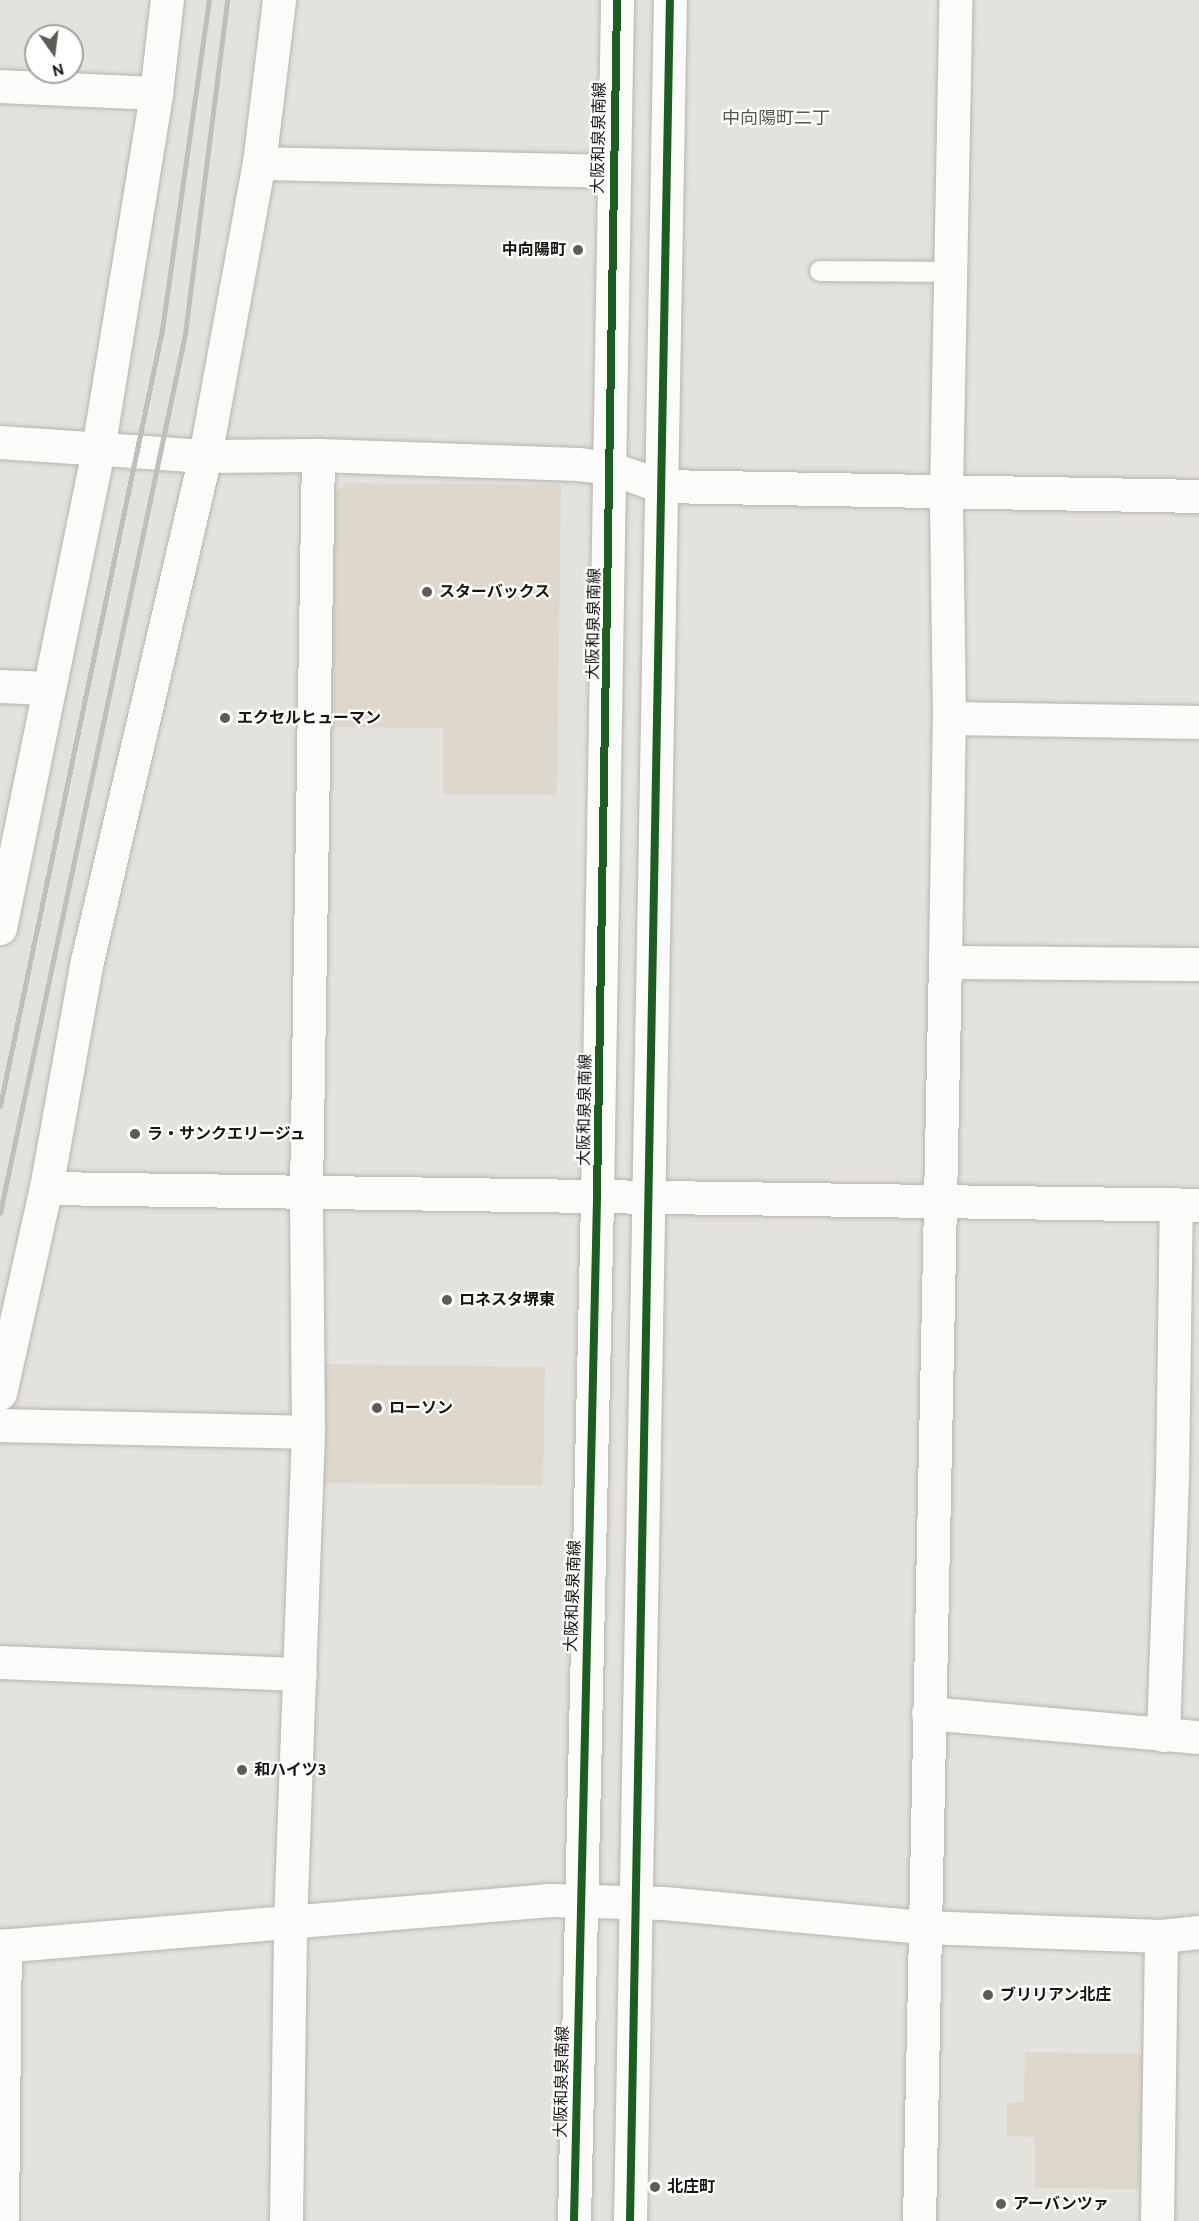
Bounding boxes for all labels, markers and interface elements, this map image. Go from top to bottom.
north arrow [24,24,84,84]
text: N [50,59,66,81]
street label: 大阪和泉泉南線 [588,82,610,194]
district label: 中向陽町二丁 [722,107,830,129]
place label: 中向陽町 [502,240,566,260]
marker: 中向陽町 [571,243,585,257]
street label: 大阪和泉泉南線 [583,568,605,680]
place label: スターバックス [439,582,551,602]
marker: スターバックス [420,585,434,599]
place label: エクセルヒューマン [237,708,381,728]
marker: エクセルヒューマン [218,711,232,725]
street label: 大阪和泉泉南線 [574,1054,596,1166]
place label: ラ・サンクエリージュ [147,1124,307,1144]
marker: ラ・サンクエリージュ [128,1127,142,1141]
place label: ロネスタ堺東 [459,1290,555,1310]
marker: ロネスタ堺東 [440,1293,454,1307]
place label: ローソン [389,1398,453,1418]
marker: ローソン [370,1401,384,1415]
street label: 大阪和泉泉南線 [561,1540,585,1652]
place label: 和ハイツ3 [254,1760,327,1780]
marker: 和ハイツ3 [235,1763,249,1777]
place label: ブリリアン北庄 [1000,1985,1112,2005]
marker: ブリリアン北庄 [981,1988,995,2002]
street label: 大阪和泉泉南線 [551,2026,573,2138]
place label: 北庄町 [667,2177,715,2197]
marker: 北庄町 [648,2180,662,2194]
place label: アーバンツァ [1013,2194,1108,2214]
marker: アーバンツァ [994,2197,1008,2211]

